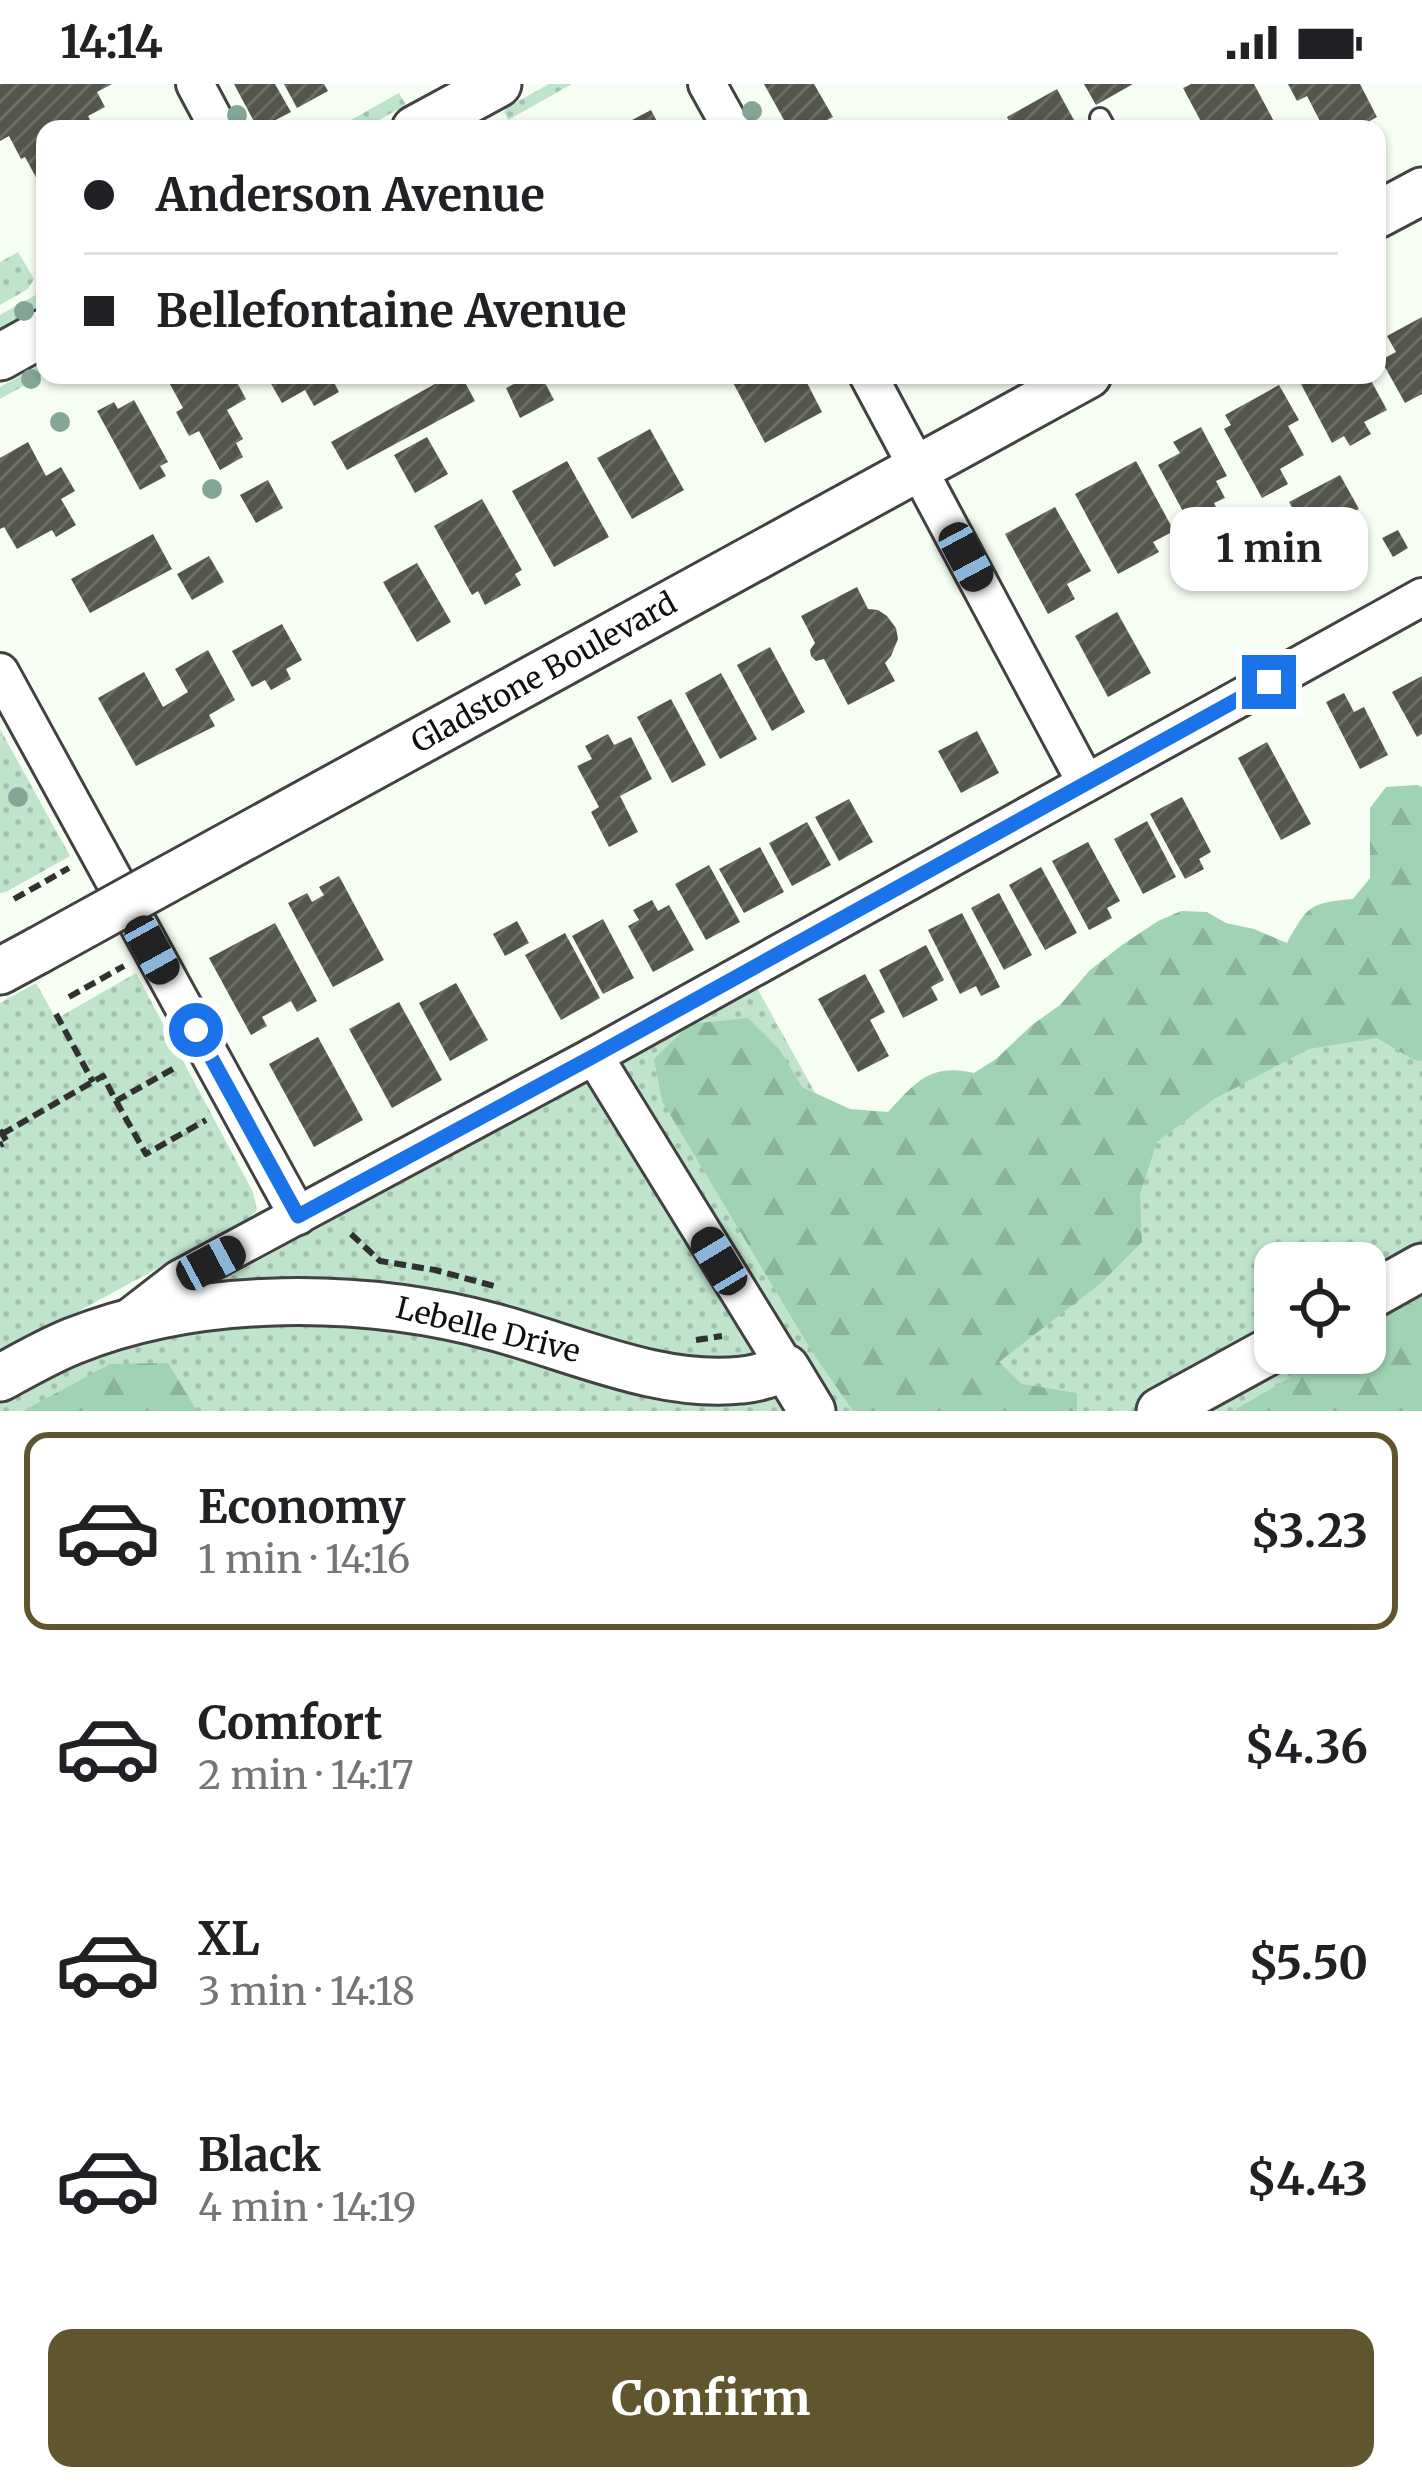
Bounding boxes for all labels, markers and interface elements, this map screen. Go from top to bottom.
text: 14:14 [60,14,163,70]
text: Anderson Avenue [156,167,545,223]
text: Bellefontaine Avenue [156,283,627,339]
callout: 1 min [1170,508,1368,592]
car [933,517,999,597]
text: 1 min [1216,524,1322,573]
street label: Gladstone Boulevard [404,583,683,761]
route end [1242,655,1296,709]
car [119,910,185,990]
route start [169,1003,223,1057]
car [685,1221,753,1301]
car [171,1230,251,1296]
map controls [1254,1242,1386,1374]
button: locate [1254,1242,1386,1374]
street label: Lebelle Drive [392,1288,584,1370]
icon: car [54,1477,162,1585]
text: Economy [198,1479,406,1535]
text: $3.23 [1250,1503,1368,1559]
text: 1 min · 14:16 [198,1535,410,1584]
icon: car [54,1693,162,1801]
text: Comfort [198,1695,382,1751]
text: $4.36 [1245,1719,1368,1775]
text: 2 min · 14:17 [198,1751,414,1800]
icon: car [54,1909,162,2017]
text: XL [198,1911,260,1967]
text: $5.50 [1248,1935,1368,1991]
text: 3 min · 14:18 [198,1967,415,2016]
icon: car [54,2125,162,2233]
text: Black [198,2127,321,2183]
text: $4.43 [1246,2151,1368,2207]
text: 4 min · 14:19 [198,2183,416,2232]
button: Confirm [48,2329,1374,2467]

